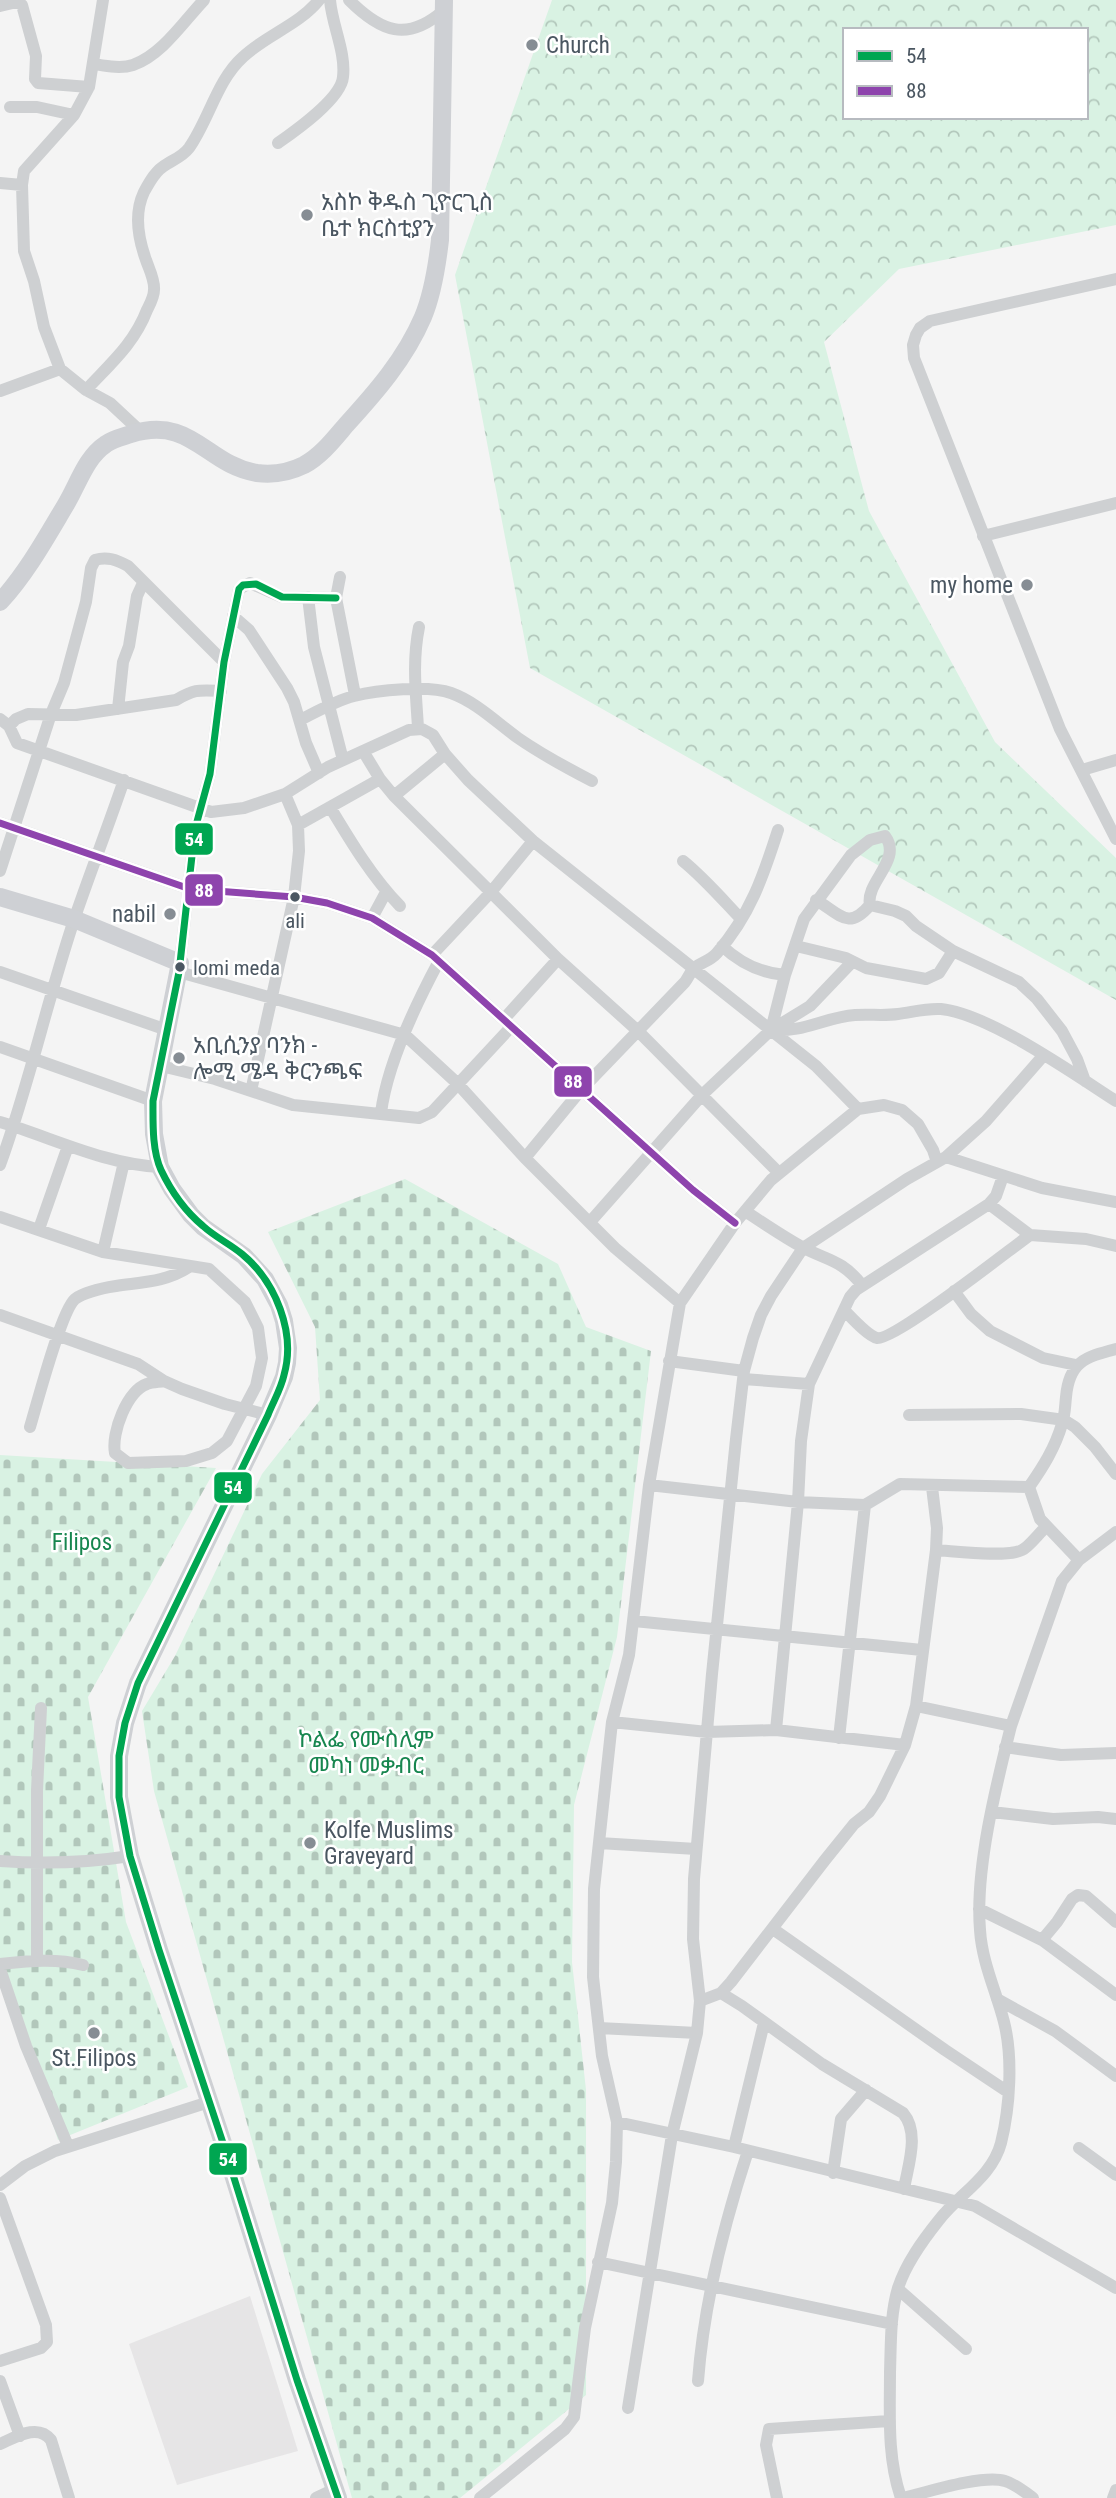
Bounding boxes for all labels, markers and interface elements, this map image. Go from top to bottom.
legend [843,28,1088,119]
place label: Church [546,32,610,59]
marker: Church [524,37,540,53]
text: 54 [906,44,927,68]
text: 88 [906,79,927,103]
place label: አስኮ ቅዱስ ጊዮርጊስ ቤተ ክርስቲያን [321,189,493,242]
marker: አስኮ ቅዱስ ጊዮርጊስ ቤተ ክርስቲያን [299,207,315,223]
place label: my home [930,572,1013,599]
marker: my home [1019,577,1035,593]
line badge: 54 [174,822,214,856]
text: 54 [184,828,204,851]
line badge: 88 [184,873,224,907]
text: 88 [194,879,214,902]
marker: ali [288,890,302,904]
place label: nabil [112,901,156,928]
marker: nabil [162,906,178,922]
place label: ali [285,909,305,933]
place label: lomi meda [193,956,280,980]
marker: lomi meda [173,960,187,974]
place label: አቢሲንያ ባንክ - ሎሚ ሜዳ ቅርንጫፍ [193,1032,363,1085]
marker: አቢሲንያ ባንክ - ሎሚ ሜዳ ቅርንጫፍ [171,1050,187,1066]
line badge: 88 [553,1065,593,1098]
text: 88 [563,1070,583,1093]
line badge: 54 [213,1471,253,1504]
text: 54 [223,1476,243,1499]
park label: Filipos [52,1529,112,1556]
park label: ኮልፌ የሙስሊም መካነ መቃብር [298,1726,434,1779]
place label: Kolfe Muslims Graveyard [324,1817,453,1870]
marker: Kolfe Muslims Graveyard [302,1835,318,1851]
marker: St.Filipos [86,2025,102,2041]
place label: St.Filipos [51,2045,137,2072]
line badge: 54 [208,2142,248,2176]
text: 54 [218,2148,238,2171]

